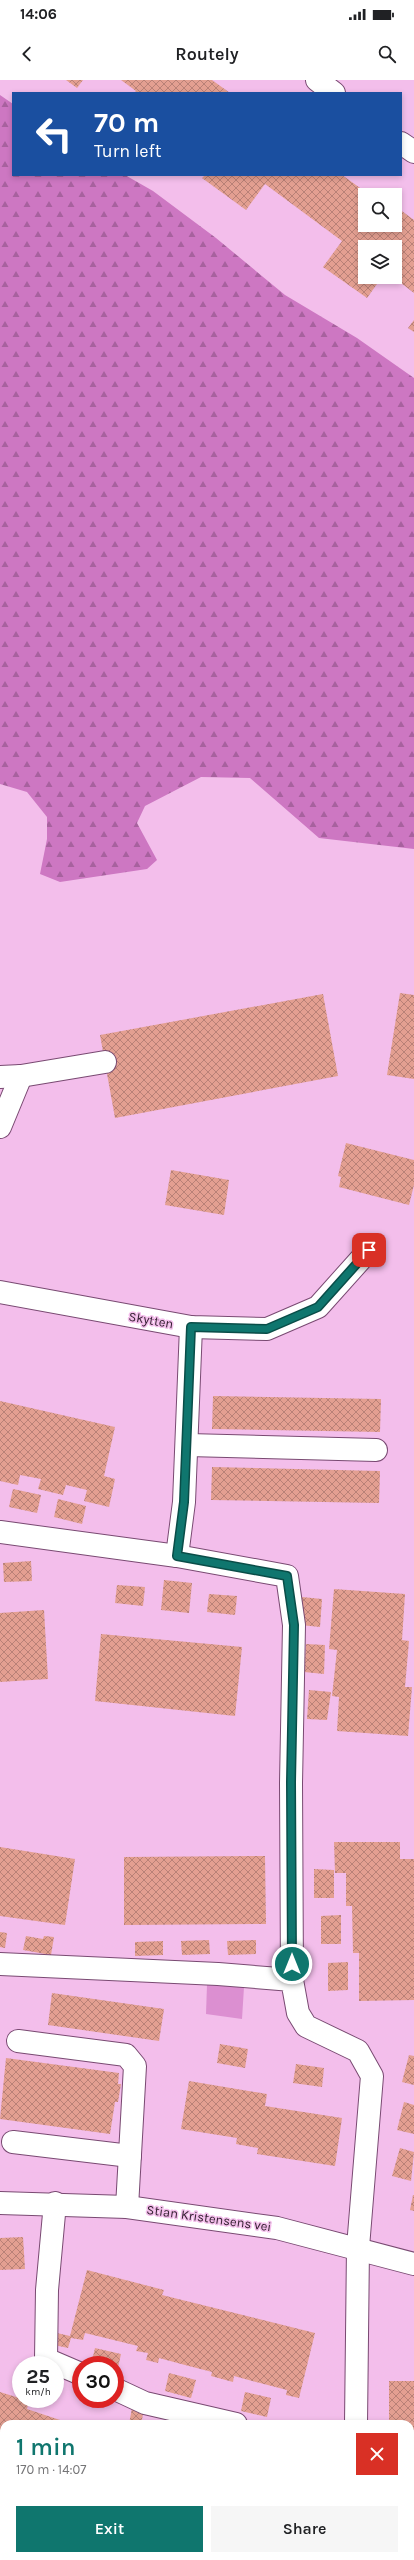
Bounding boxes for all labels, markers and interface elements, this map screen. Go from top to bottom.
text: 14:06 [20,5,57,23]
icon: back [16,43,38,65]
text: Routely [175,43,239,65]
icon: search [376,43,398,65]
text: 70 m [94,106,159,139]
icon: left [28,108,80,160]
text: Turn left [94,140,162,162]
map controls [358,188,402,284]
button: search [358,188,402,232]
button: layers [358,240,402,284]
pin [352,1233,386,1267]
icon: arrive [358,1239,380,1261]
street label: Skytten [127,1309,175,1331]
position arrow [271,1943,313,1985]
street label: Stian Kristensens vei [146,2202,272,2234]
speed limit sign: 30 [72,2356,124,2408]
text: 25 [26,2365,50,2388]
text: km/h [25,2386,51,2398]
text: 1 min [16,2433,76,2461]
button: close [356,2433,398,2475]
text: 170 m · 14:07 [16,2462,86,2477]
button: Exit [16,2506,203,2552]
button: Share [211,2506,398,2552]

